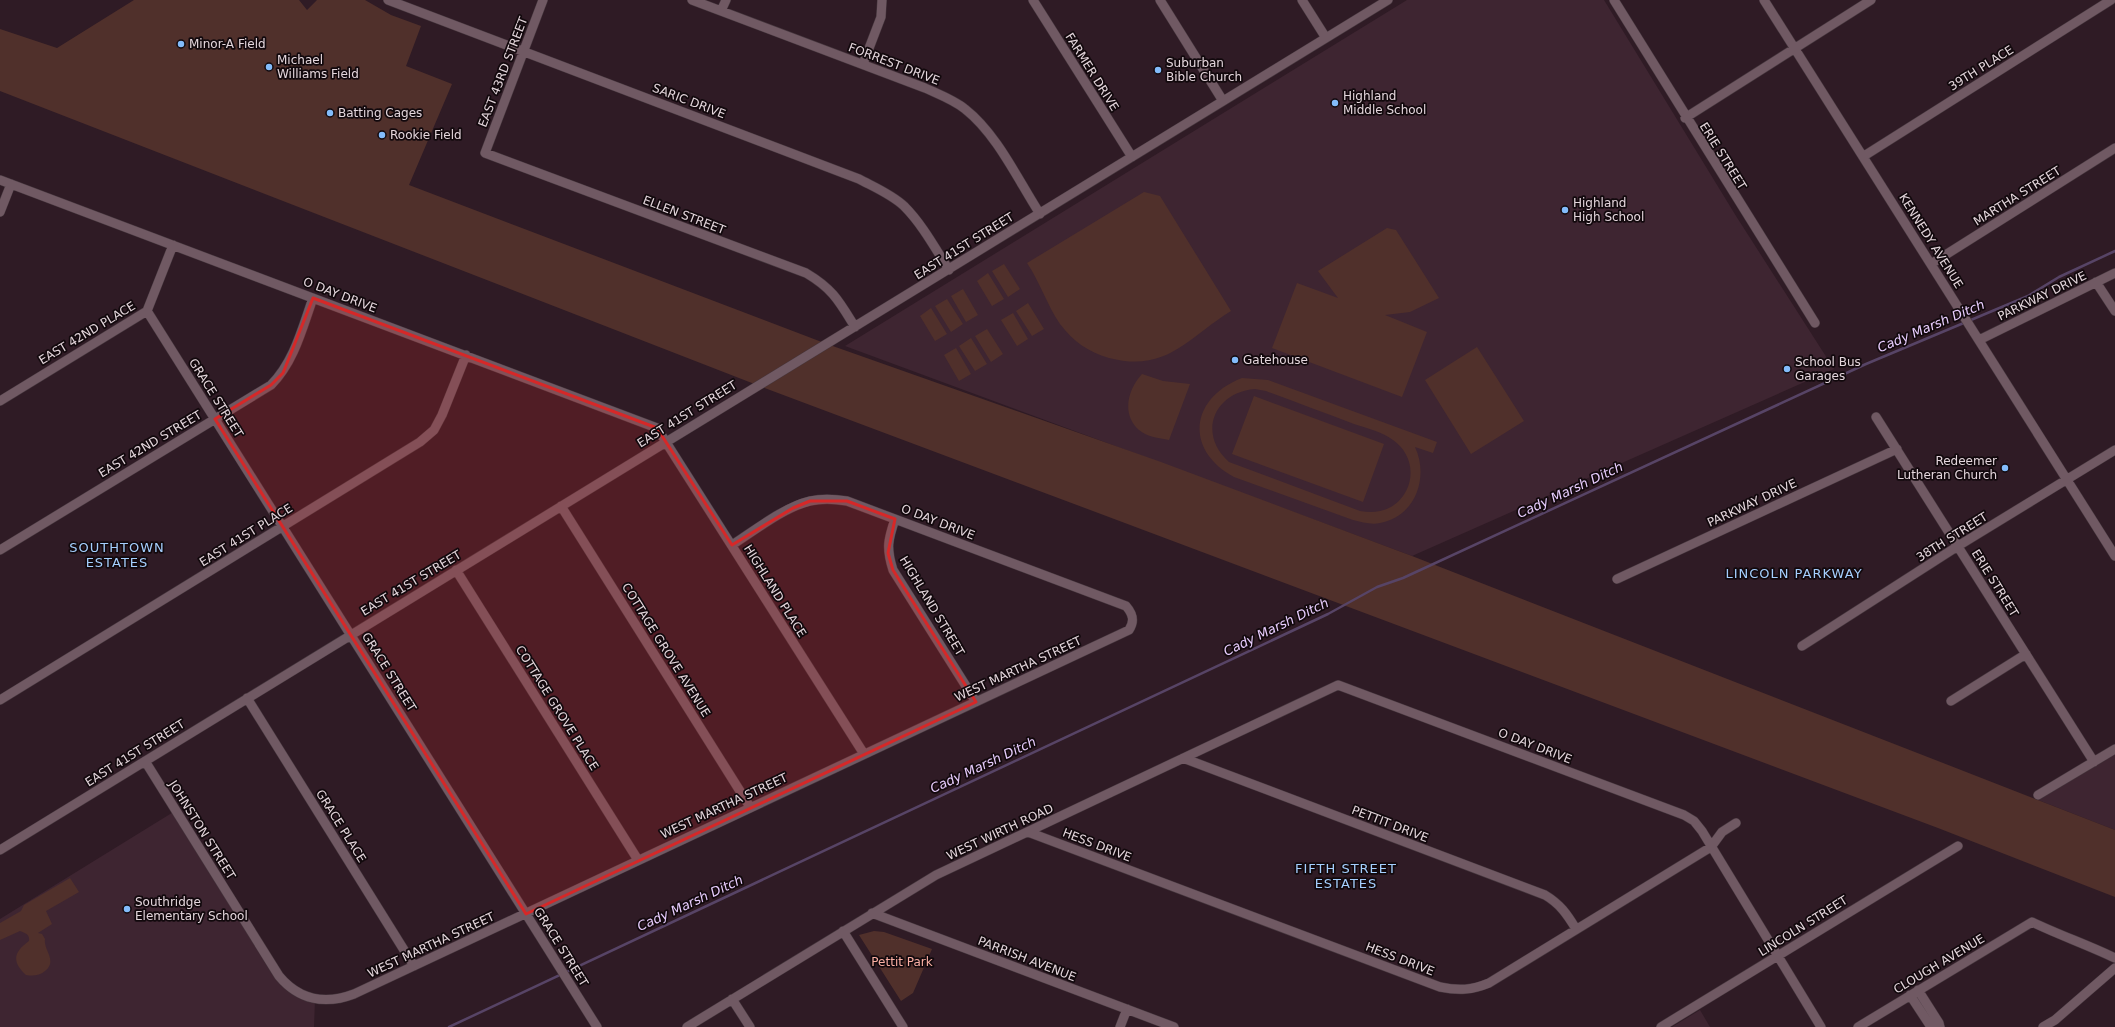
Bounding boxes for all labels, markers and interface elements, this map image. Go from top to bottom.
street label: EAST 43RD STREET [476,14,531,129]
street label: FARMER DRIVE [1062,30,1122,114]
place label: Minor-A Field [189,37,266,51]
marker: Minor-A Field [176,39,186,49]
street label: FORREST DRIVE [847,40,941,88]
street label: 39TH PLACE [1946,43,2016,93]
place label: Michael Williams Field [277,53,359,81]
place label: Suburban Bible Church [1166,56,1242,84]
marker: Michael Williams Field [264,62,274,72]
marker: Suburban Bible Church [1153,65,1163,75]
street label: SARIC DRIVE [651,81,727,121]
place label: Highland Middle School [1343,89,1426,117]
marker: Highland Middle School [1330,98,1340,108]
place label: Batting Cages [338,106,422,120]
marker: Batting Cages [325,108,335,118]
street label: ERIE STREET [1697,120,1750,193]
place label: Rookie Field [390,128,462,142]
marker: Rookie Field [377,130,387,140]
street label: MARTHA STREET [1971,163,2064,228]
street label: KENNEDY AVENUE [1896,191,1966,291]
street label: ELLEN STREET [641,193,728,237]
place label: Highland High School [1573,196,1644,224]
marker: Highland High School [1560,205,1570,215]
street label: EAST 41ST STREET [912,209,1017,282]
street label: PARKWAY DRIVE [1995,268,2089,324]
street label: O DAY DRIVE [301,275,379,315]
water label: Cady Marsh Ditch [1875,297,1987,355]
street label: EAST 42ND PLACE [36,299,138,367]
place label: Gatehouse [1243,353,1308,367]
marker: Gatehouse [1230,355,1240,365]
place label: School Bus Garages [1795,355,1861,383]
street label: GRACE STREET [186,356,246,441]
marker: School Bus Garages [1782,364,1792,374]
street label: EAST 41ST STREET [635,377,740,450]
street label: EAST 42ND STREET [96,407,205,480]
place label: Redeemer Lutheran Church [1897,454,1997,482]
water label: Cady Marsh Ditch [1515,459,1625,521]
marker: Redeemer Lutheran Church [2000,463,2010,473]
street label: PARKWAY DRIVE [1705,476,1799,530]
street label: EAST 41ST PLACE [197,501,295,569]
street label: O DAY DRIVE [899,502,977,542]
street label: 38TH STREET [1914,509,1991,564]
district label: SOUTHTOWN ESTATES [69,540,165,570]
street label: HIGHLAND PLACE [741,542,809,640]
street label: EAST 41ST STREET [358,547,464,618]
street label: ERIE STREET [1969,547,2022,620]
street label: HIGHLAND STREET [897,554,968,659]
district label: LINCOLN PARKWAY [1725,566,1863,581]
street label: COTTAGE GROVE AVENUE [619,581,713,719]
water label: Cady Marsh Ditch [1221,595,1331,659]
street label: GRACE STREET [359,630,419,715]
street label: WEST MARTHA STREET [952,633,1084,705]
street label: COTTAGE GROVE PLACE [513,643,601,773]
street label: EAST 41ST STREET [83,716,188,789]
street label: O DAY DRIVE [1496,726,1574,766]
water label: Cady Marsh Ditch [928,734,1038,796]
street label: WEST MARTHA STREET [658,770,790,842]
street label: JOHNSTON STREET [165,777,238,883]
street label: GRACE PLACE [313,787,369,865]
street label: WEST WIRTH ROAD [944,801,1056,863]
street label: PETTIT DRIVE [1350,803,1430,845]
street label: HESS DRIVE [1061,825,1133,865]
district label: FIFTH STREET ESTATES [1295,861,1397,891]
water label: Cady Marsh Ditch [635,872,745,934]
street label: LINCOLN STREET [1756,893,1851,959]
place label: Southridge Elementary School [135,895,248,923]
marker: Southridge Elementary School [122,904,132,914]
street label: GRACE STREET [531,905,591,990]
street label: WEST MARTHA STREET [365,909,497,981]
street label: CLOUGH AVENUE [1891,931,1987,997]
street label: PARRISH AVENUE [976,934,1078,984]
street label: HESS DRIVE [1364,939,1436,979]
park label: Pettit Park [871,955,933,969]

